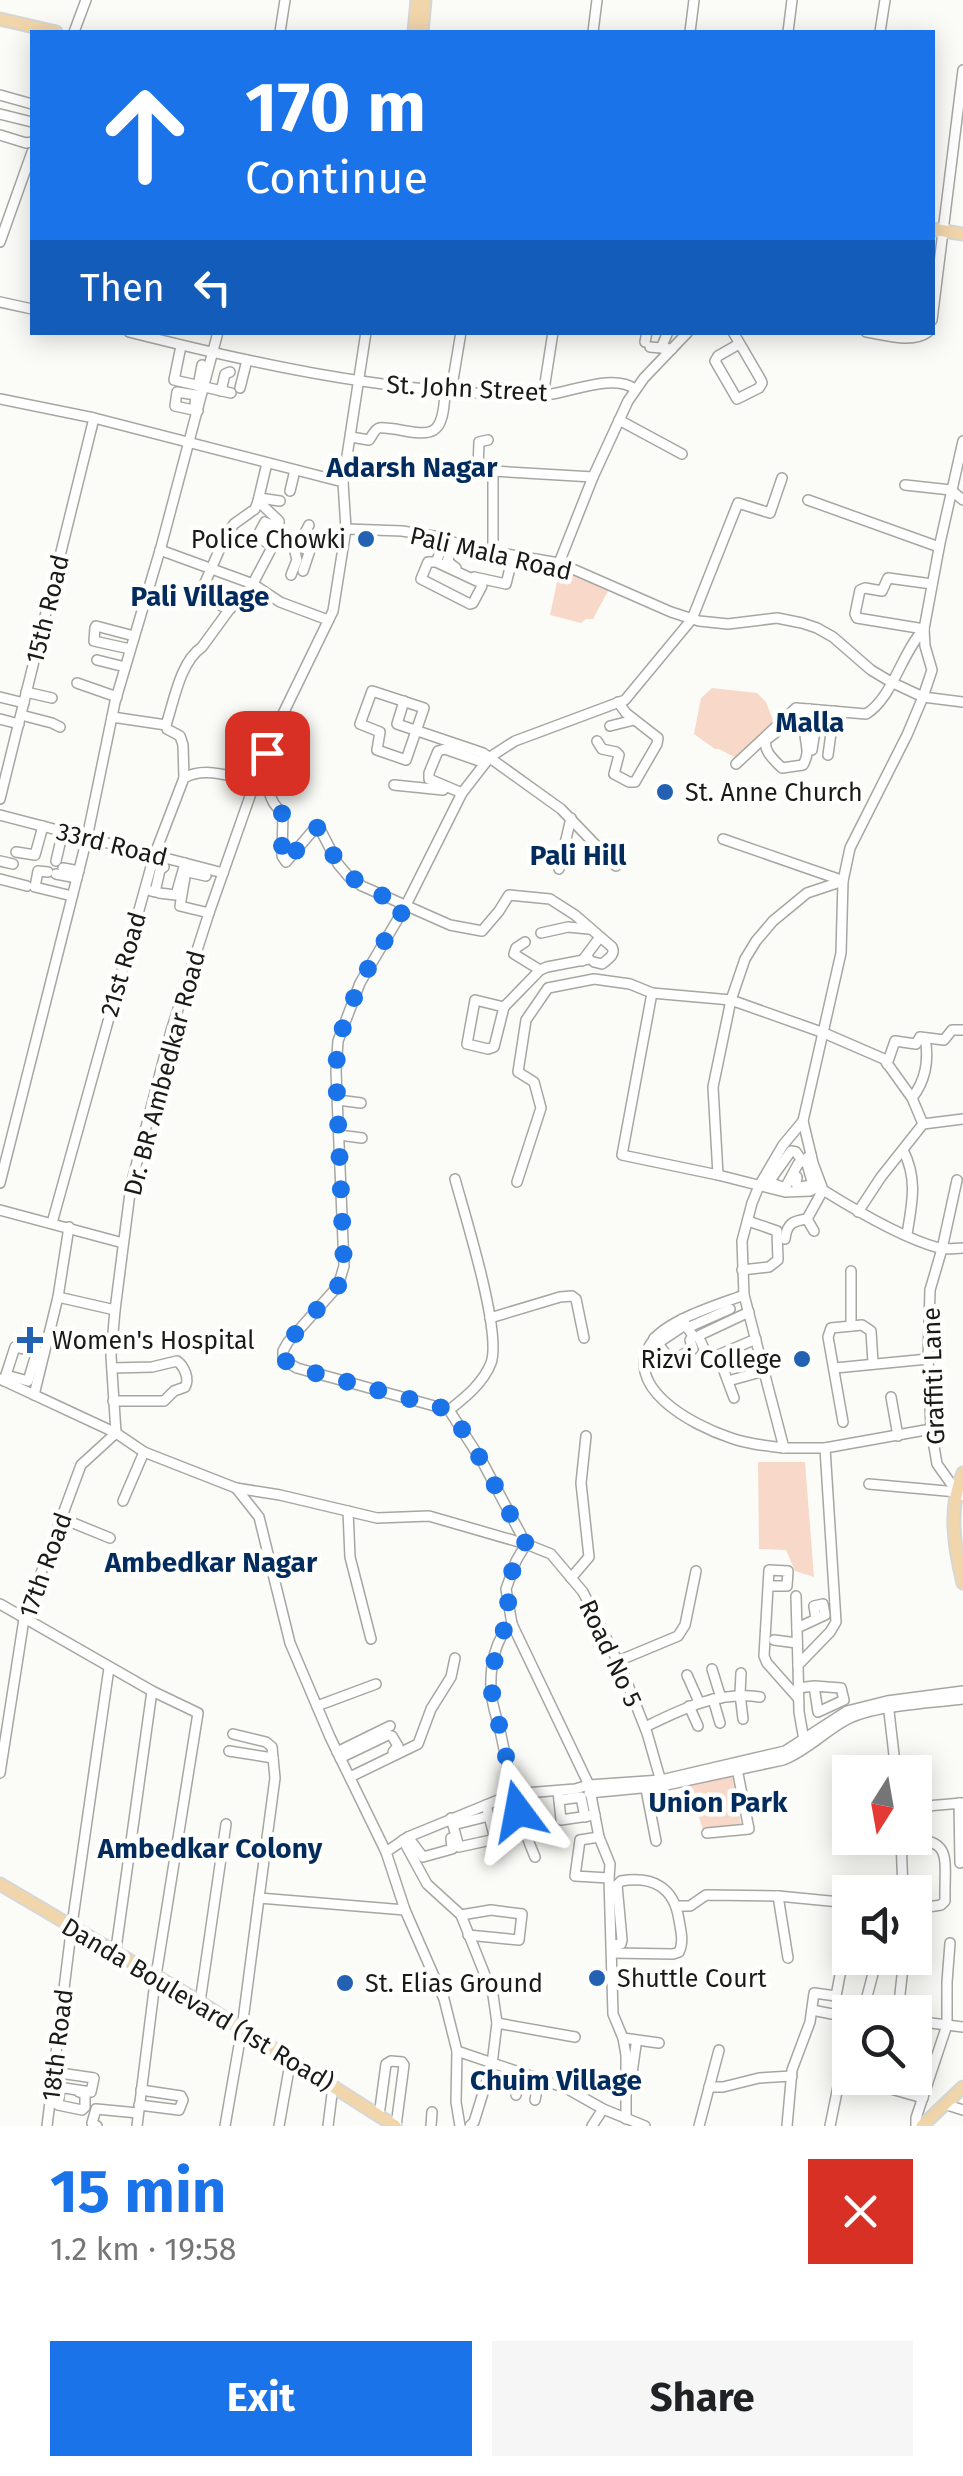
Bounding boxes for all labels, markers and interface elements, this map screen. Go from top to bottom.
text: 170 m [245,66,426,150]
icon: ahead [80,70,210,200]
text: Continue [245,151,428,205]
icon: left [185,260,240,315]
text: Then [80,265,165,311]
street label: St. John Street [386,370,549,408]
district label: Adarsh Nagar [326,451,498,484]
street label: Pali Mala Road [407,521,575,587]
place label: Police Chowki [191,525,346,555]
marker: Police Chowki [355,528,377,550]
street label: 15th Road [20,552,76,667]
district label: Pali Village [131,580,269,613]
district label: Malla [776,706,844,739]
pin [225,711,310,796]
icon: arrive [240,726,295,781]
place label: St. Anne Church [685,778,863,808]
marker: St. Anne Church [654,781,676,803]
street label: 33rd Road [53,817,170,873]
district label: Pali Hill [530,839,627,872]
street label: 21st Road [95,908,153,1020]
street label: Dr. BR Ambedkar Road [118,947,212,1199]
street label: Graffiti Lane [917,1307,951,1445]
place label: Women's Hospital [52,1326,255,1356]
marker: Women's Hospital [17,1327,43,1353]
place label: Rizvi College [640,1345,782,1375]
marker: Rizvi College [791,1348,813,1370]
street label: 17th Road [13,1509,79,1622]
district label: Ambedkar Nagar [104,1546,318,1579]
street label: Road No 5 [572,1595,648,1712]
north arrow [832,1755,932,1855]
map controls [832,1755,932,2095]
position arrow [466,1759,570,1863]
district label: Union Park [649,1786,788,1819]
district label: Ambedkar Colony [97,1832,323,1865]
button: sound [832,1875,932,1975]
street label: Danda Boulevard (1st Road) [56,1912,339,2098]
place label: Shuttle Court [617,1964,767,1994]
marker: Shuttle Court [586,1967,608,1989]
place label: St. Elias Ground [365,1969,543,1999]
marker: St. Elias Ground [334,1972,356,1994]
street label: 18th Road [36,1987,80,2103]
button: search [832,1995,932,2095]
district label: Chuim Village [470,2064,642,2097]
text: 15 min [50,2156,226,2228]
button: close [808,2159,913,2264]
text: 1.2 km · 19:58 [50,2230,236,2268]
button: Exit [50,2341,472,2456]
button: Share [492,2341,913,2456]

